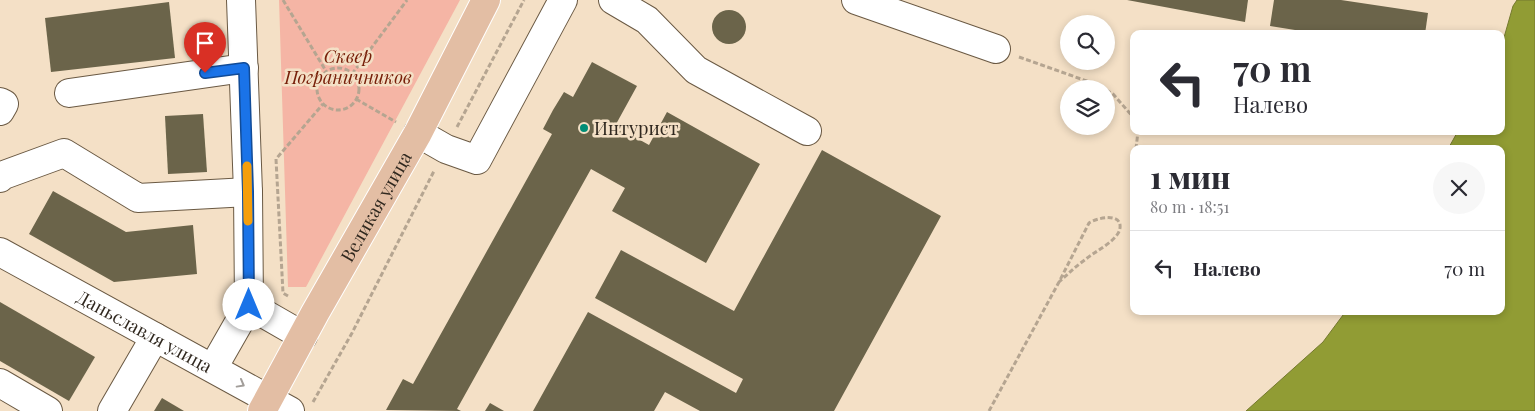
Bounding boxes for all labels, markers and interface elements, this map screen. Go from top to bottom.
map controls [1060,15,1115,135]
button: search [1060,15,1115,70]
pin [184,22,226,73]
icon: arrive [191,29,219,57]
park label: Сквер Пограничников [283,44,412,89]
text: 70 m [1233,44,1311,91]
icon: left [1150,50,1215,115]
button: layers [1060,80,1115,135]
text: Налево [1233,89,1308,119]
place label: Интурист [594,116,679,140]
marker: Интурист [578,122,590,134]
street label: Великая улица [335,147,417,266]
text: 1 мин [1150,157,1230,197]
button: close [1433,162,1485,214]
text: 80 m · 18:51 [1150,196,1229,217]
icon: left [1150,254,1178,282]
text: Налево [1193,255,1261,281]
text: 70 m [1444,255,1485,281]
position arrow [222,278,274,330]
street label: Даньславля улица [73,285,216,378]
one-way arrow [235,378,244,388]

